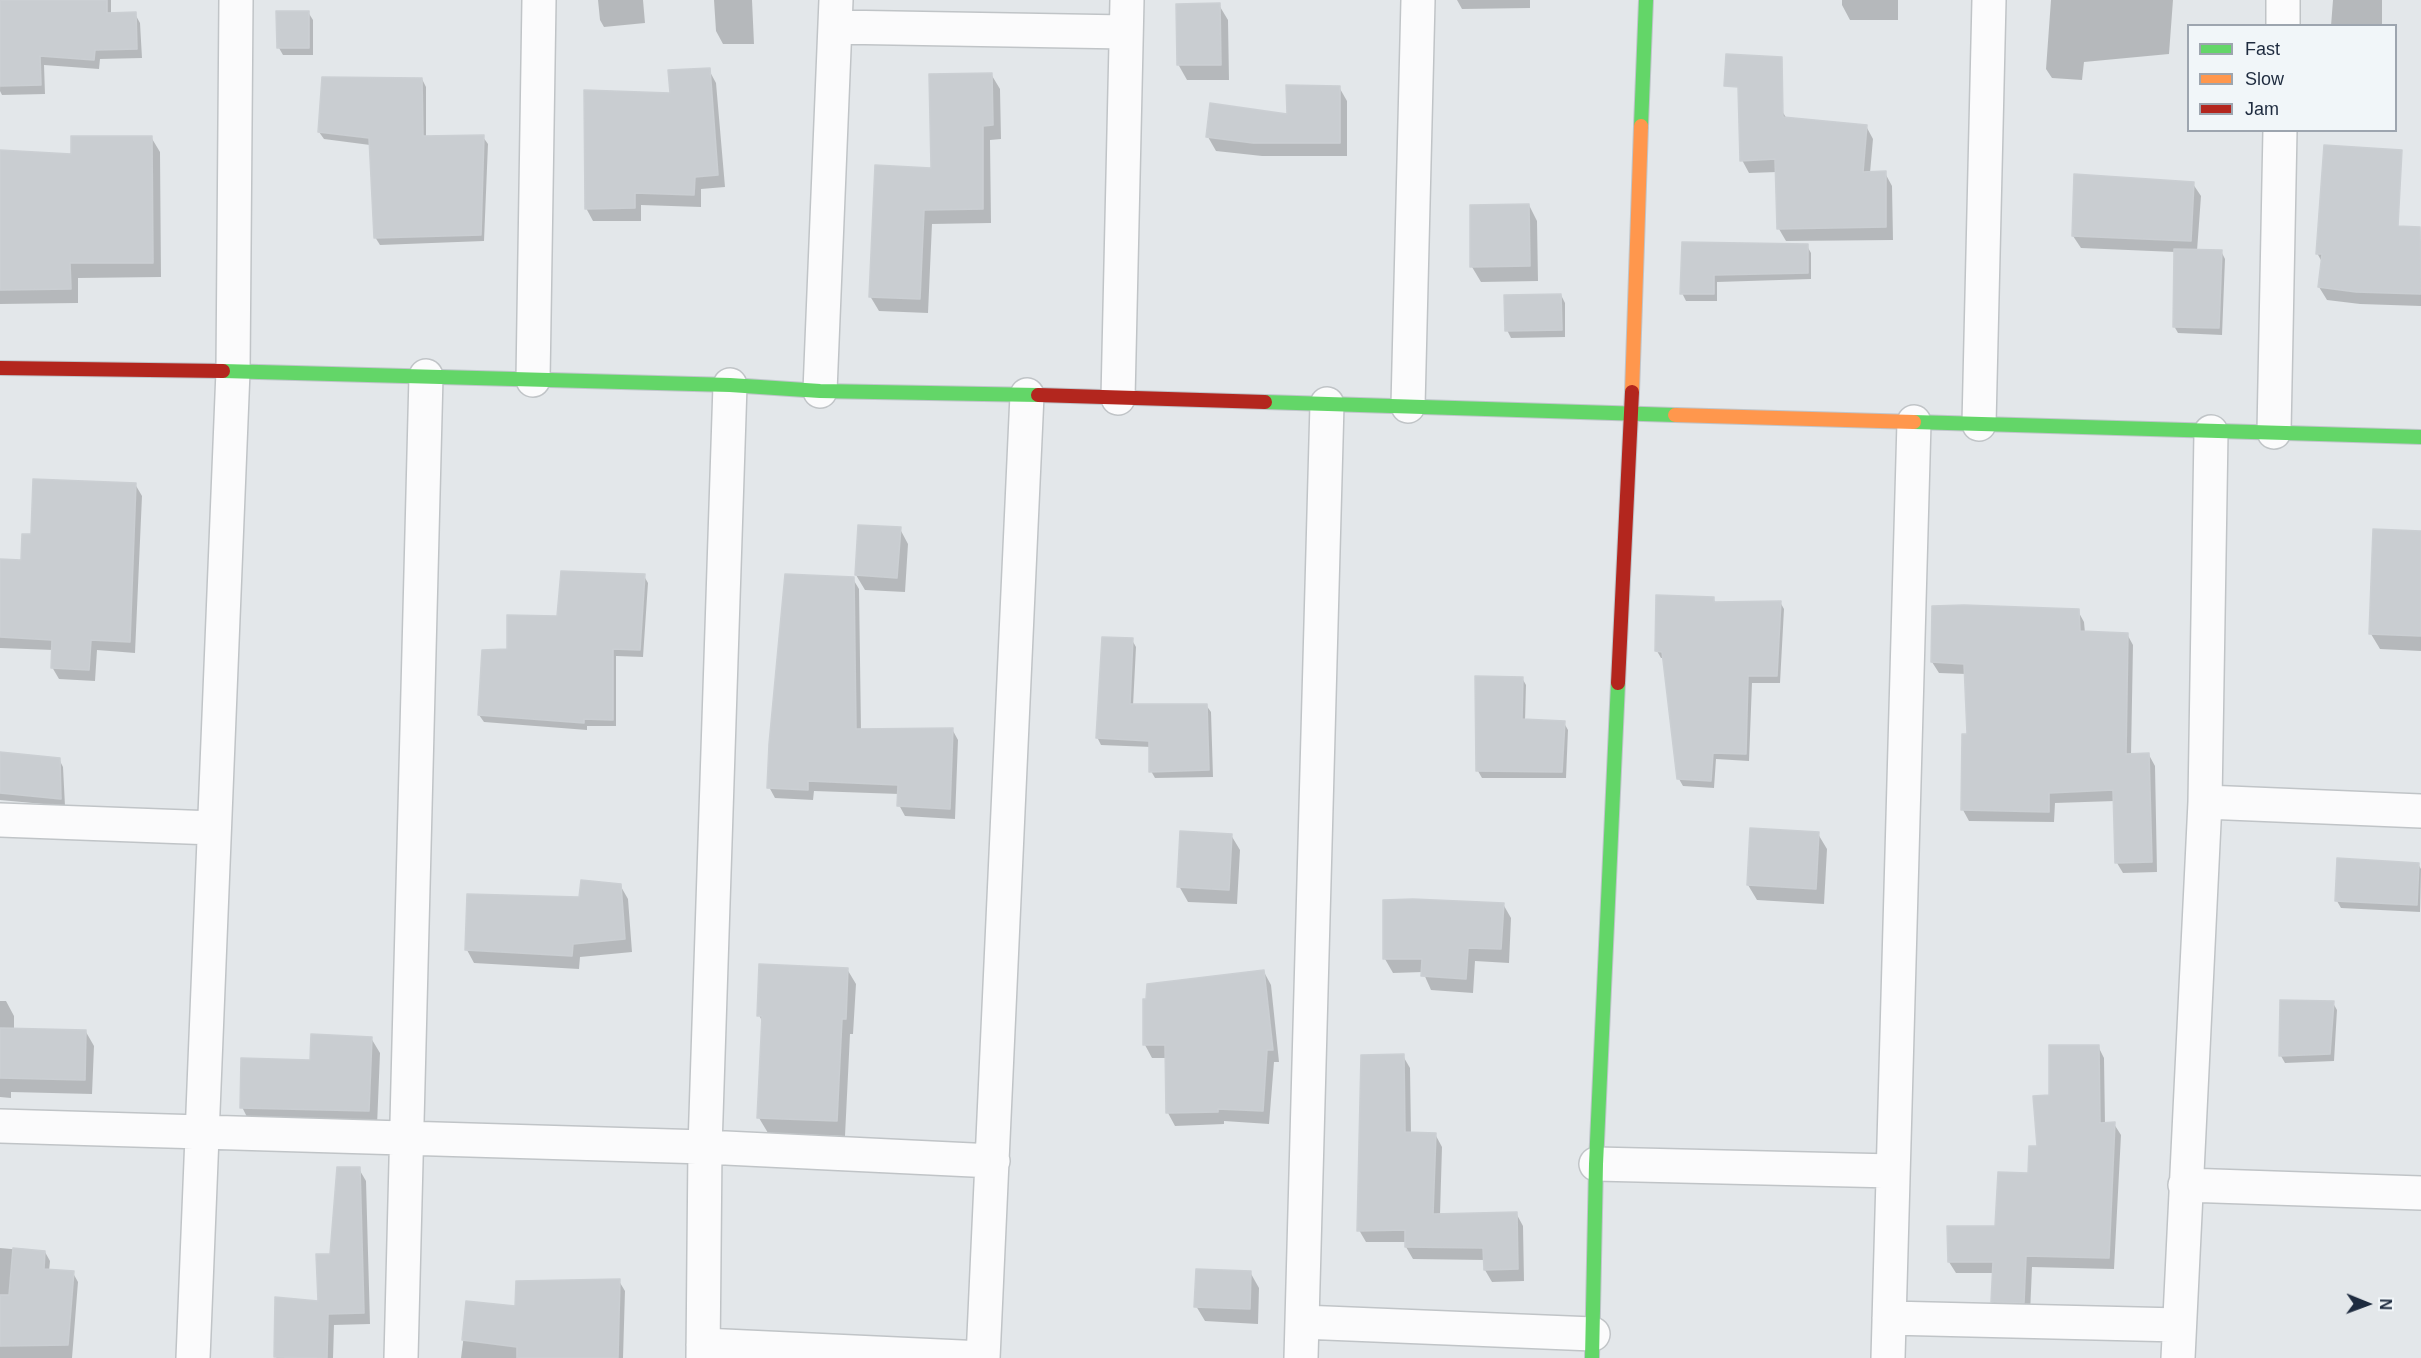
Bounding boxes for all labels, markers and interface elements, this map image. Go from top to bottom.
legend [2187,24,2397,132]
text: Fast [2245,39,2280,59]
text: Slow [2245,69,2284,89]
text: Jam [2245,99,2279,119]
north arrow [2337,1274,2397,1334]
text: N [2377,1298,2394,1310]

